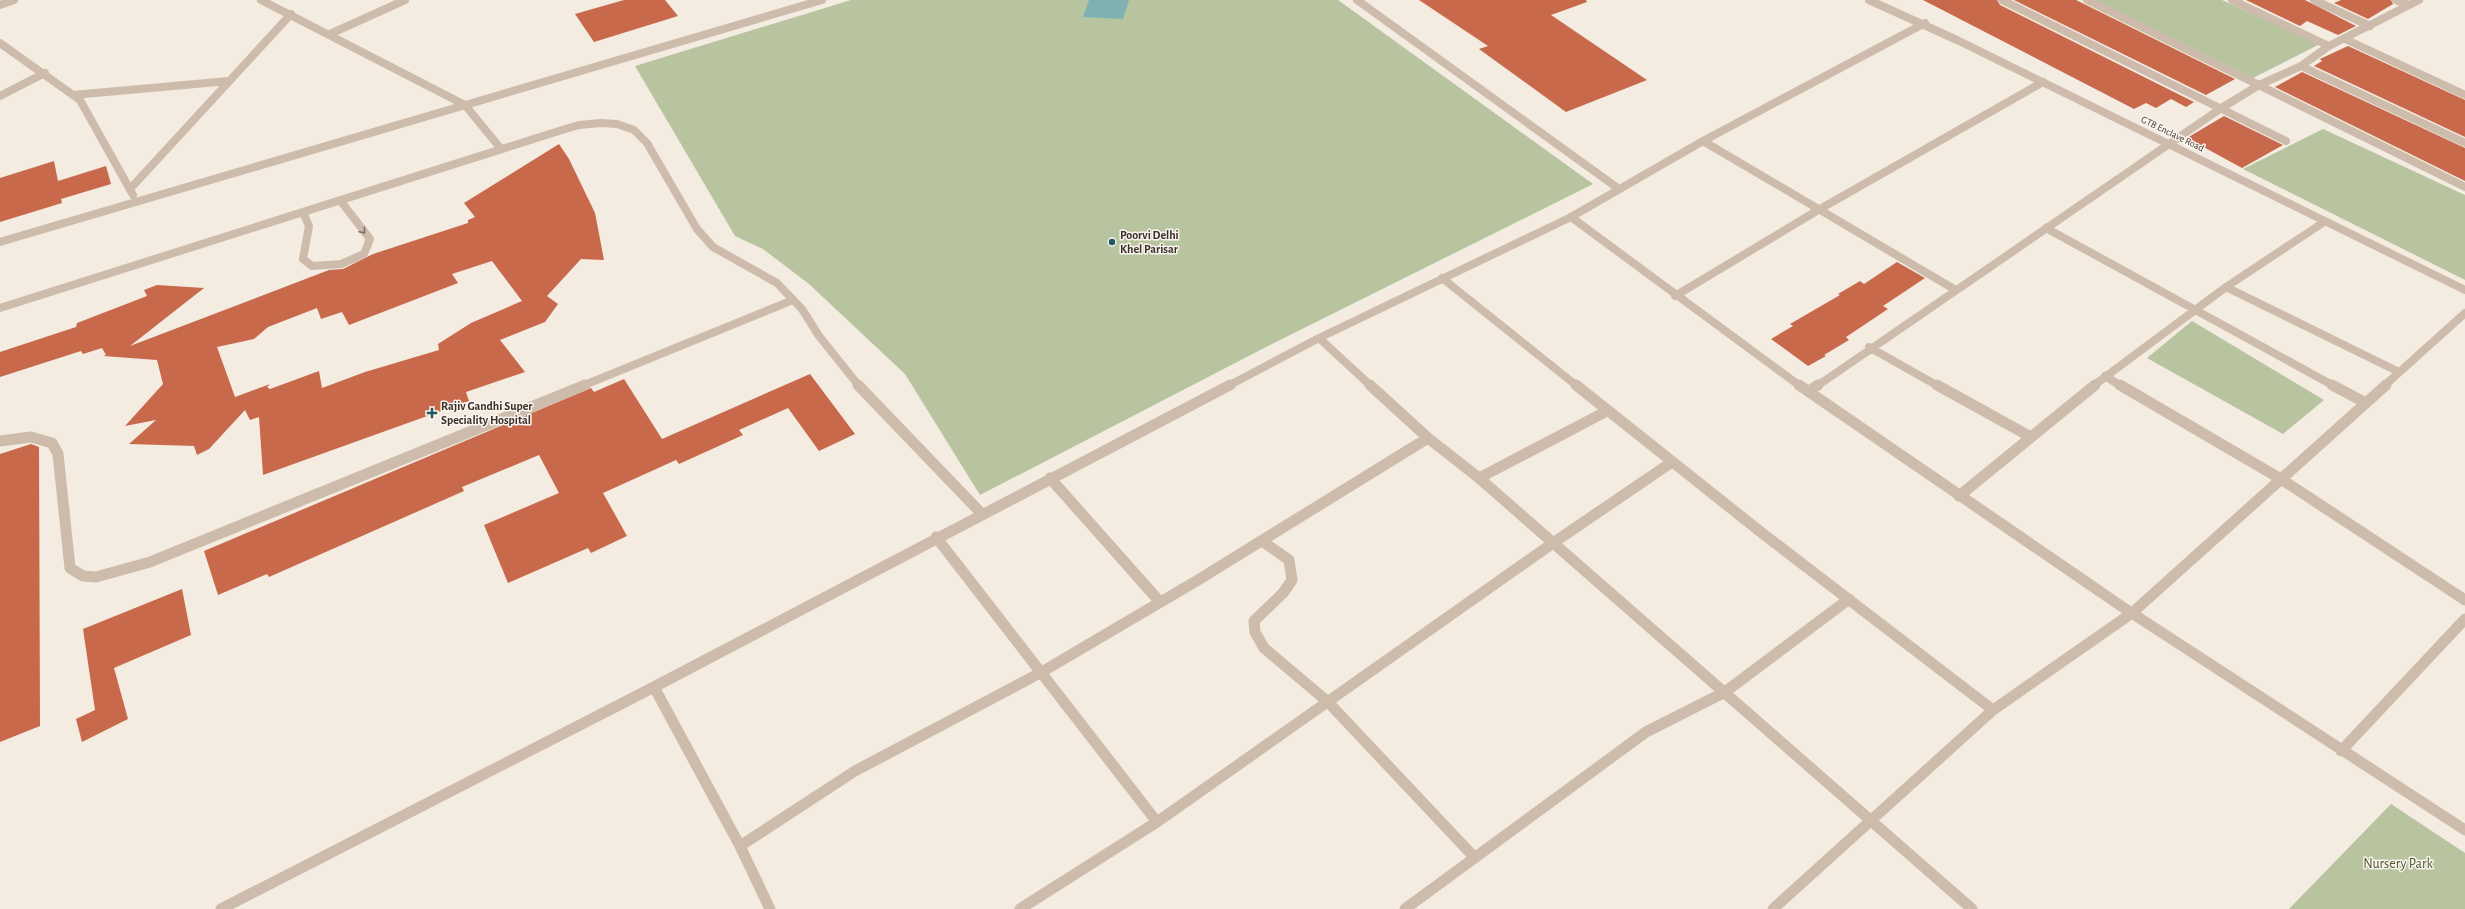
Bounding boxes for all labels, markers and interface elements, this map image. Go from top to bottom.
street label: GTB Enclave Road [2139,114,2206,153]
one-way arrow [359,227,366,234]
place label: Poorvi Delhi Khel Parisar [1120,229,1179,255]
marker: Poorvi Delhi Khel Parisar [1107,237,1117,247]
place label: Rajiv Gandhi Super Speciality Hospital [441,400,533,427]
marker: Rajiv Gandhi Super Speciality Hospital [426,407,438,419]
park label: Nursery Park [2363,857,2433,871]

